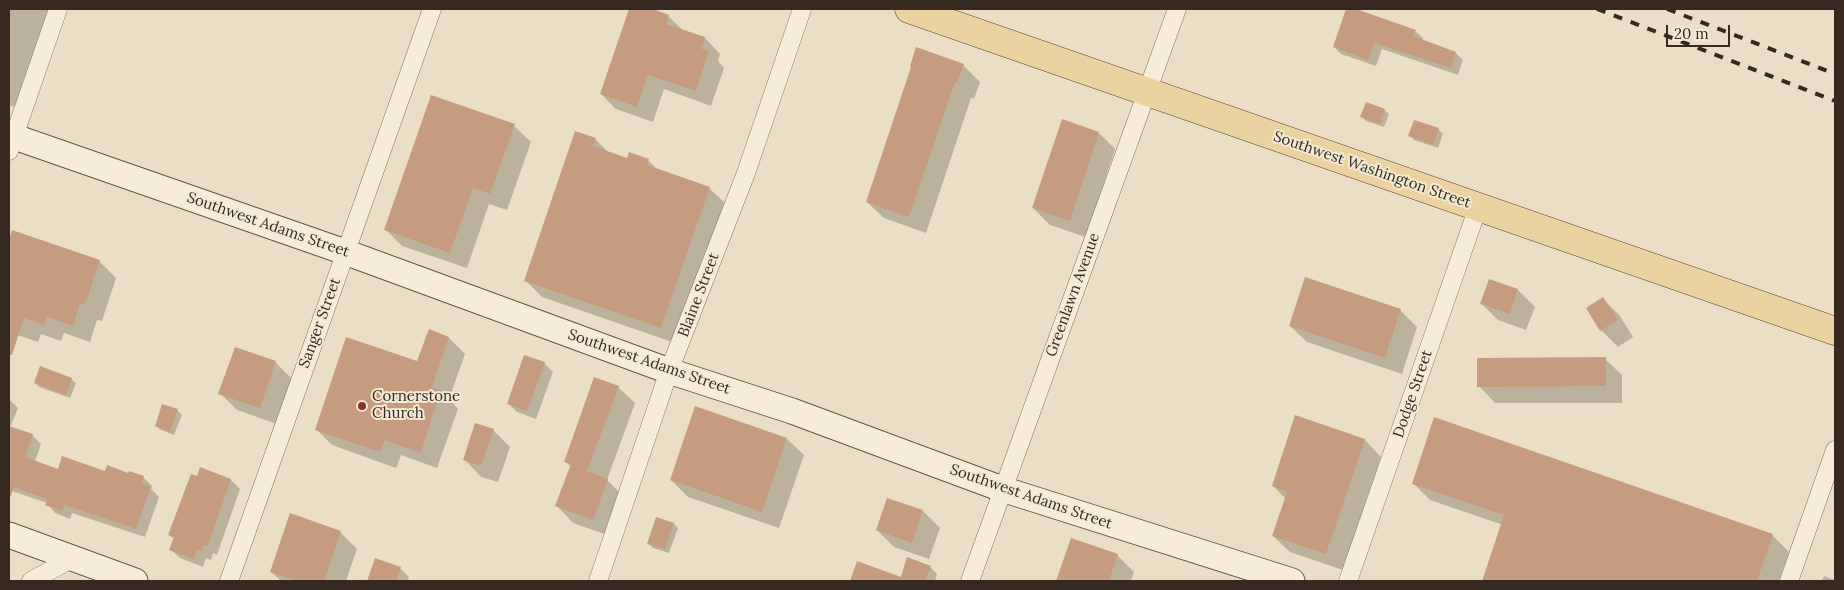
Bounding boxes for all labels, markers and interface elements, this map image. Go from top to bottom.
scale bar [1669,15,1733,47]
text: 20 m [1674,24,1709,43]
street label: Southwest Washington Street [1271,128,1473,212]
street label: Southwest Adams Street [184,189,352,261]
street label: Greenlawn Avenue [1042,231,1104,359]
street label: Blaine Street [675,250,723,340]
street label: Sanger Street [295,275,345,371]
street label: Southwest Adams Street [565,326,733,398]
street label: Dodge Street [1390,348,1436,440]
place label: Cornerstone Church [372,388,460,423]
marker: Cornerstone Church [356,400,368,412]
street label: Southwest Adams Street [947,461,1115,533]

